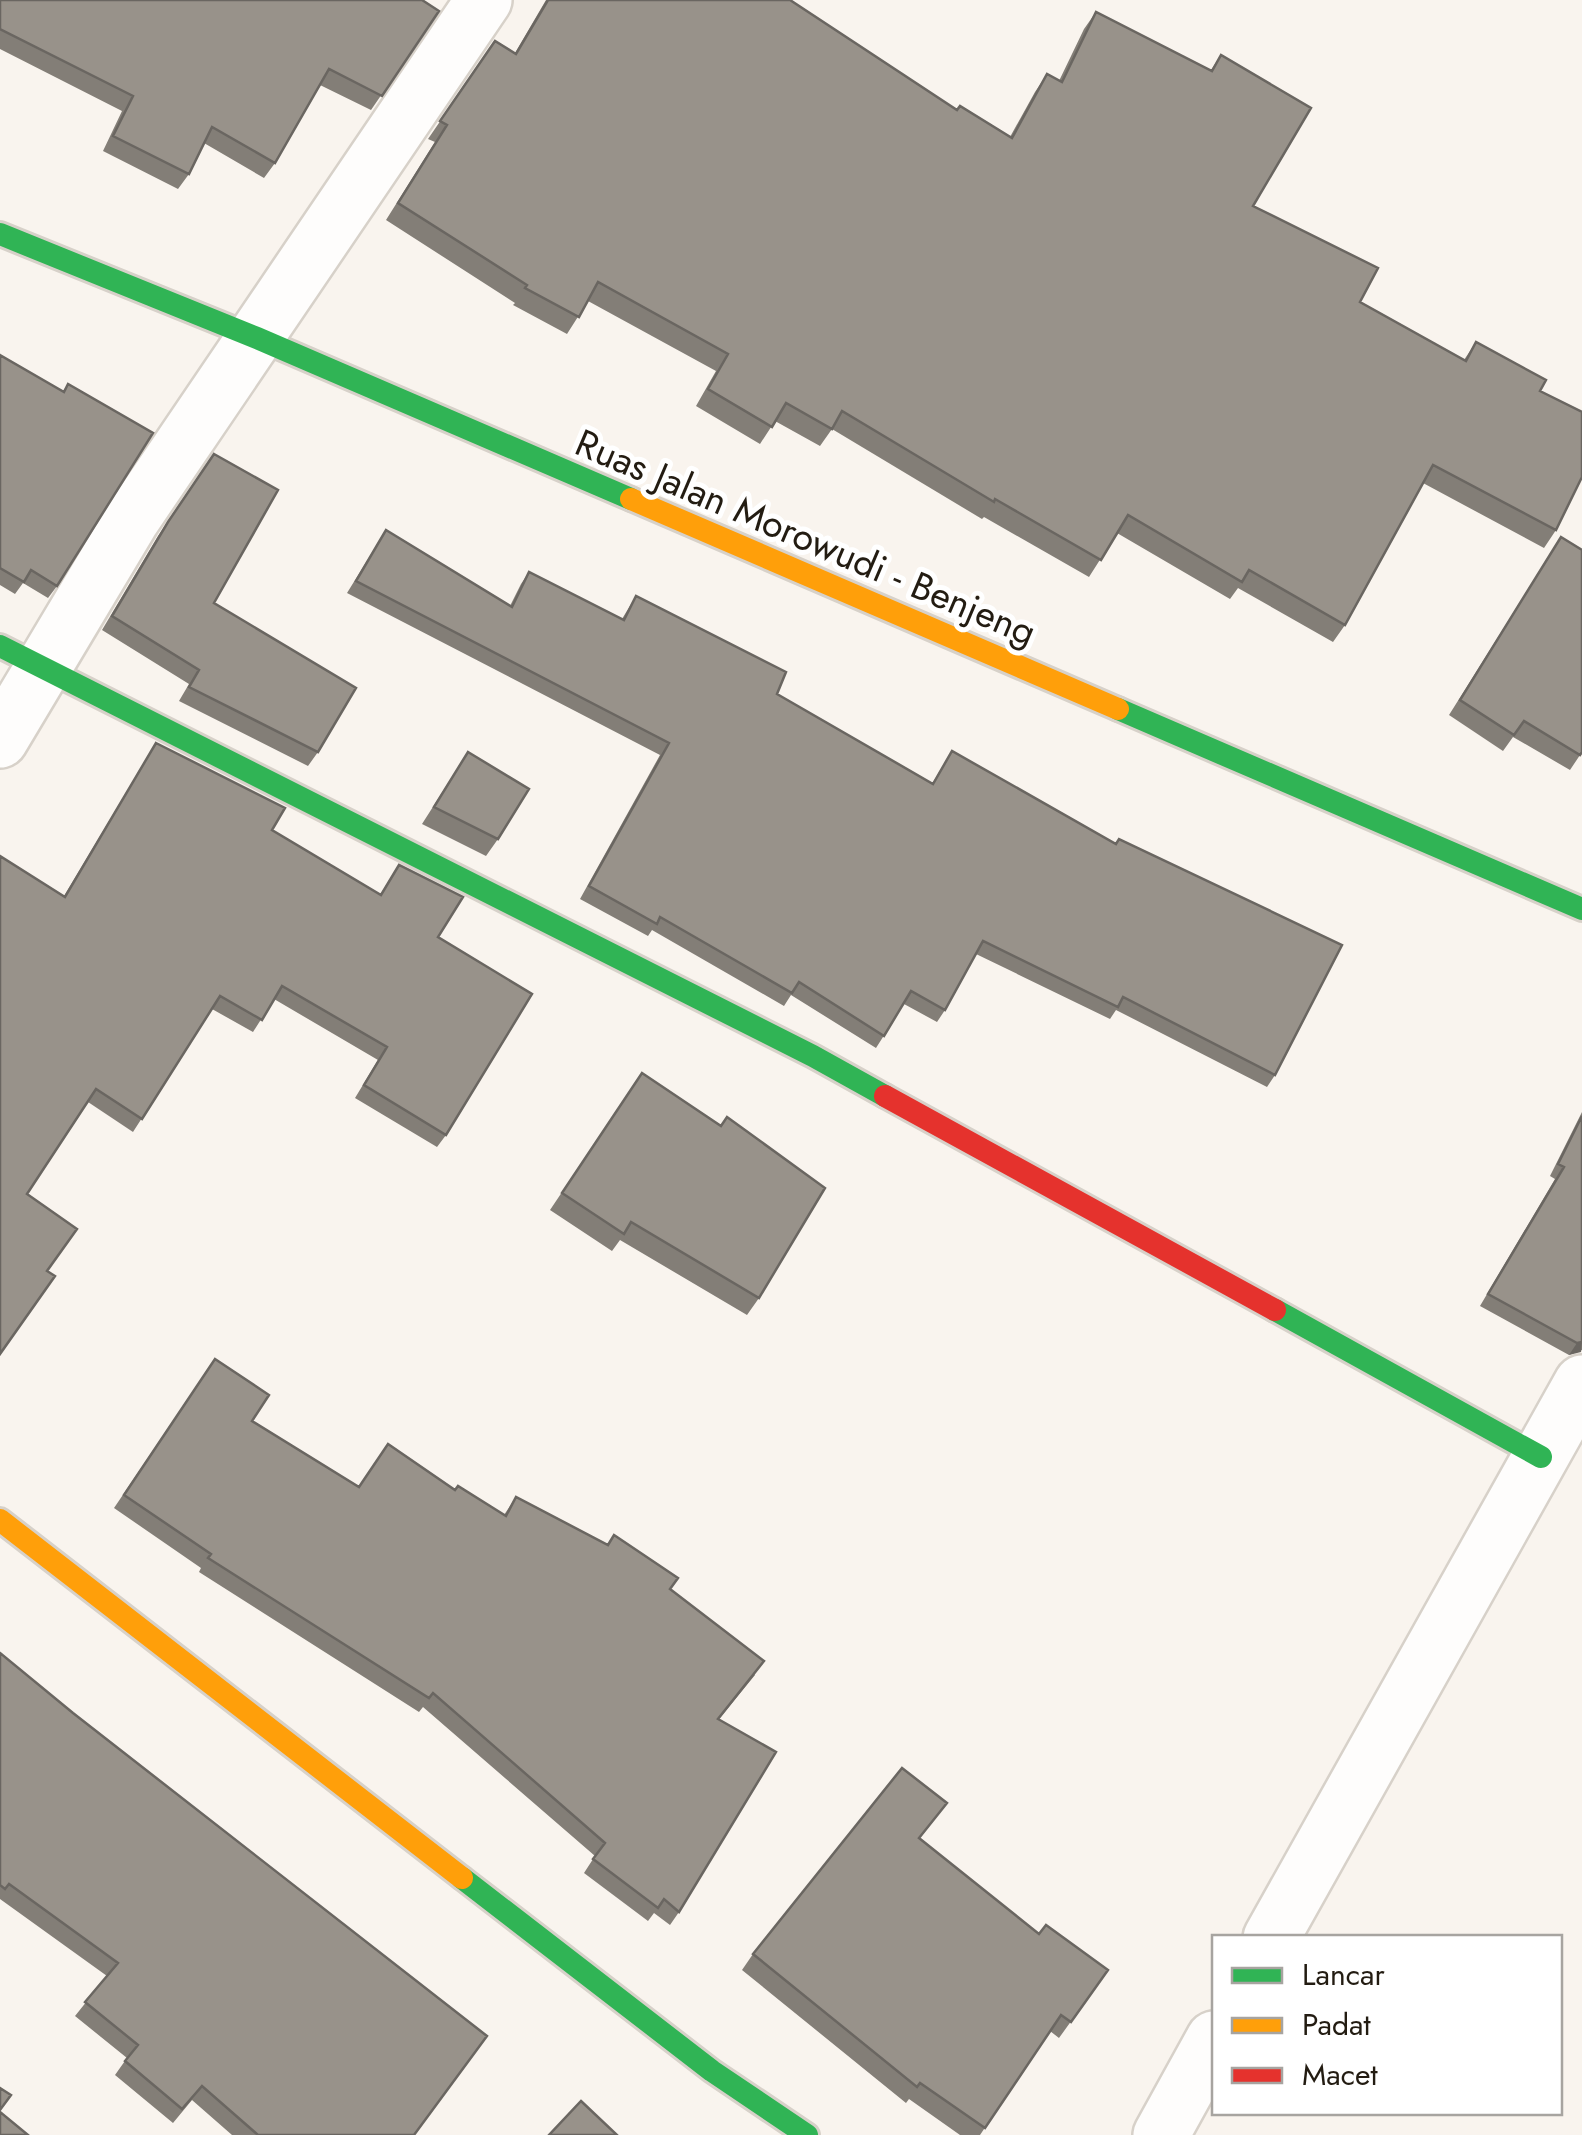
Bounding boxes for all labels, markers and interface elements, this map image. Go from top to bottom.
street label: Ruas Jalan Morowudi - Benjeng [567,415,1045,659]
legend [1212,1935,1562,2115]
text: Lancar [1302,1953,1385,1996]
text: Padat [1302,2003,1372,2046]
text: Macet [1302,2053,1379,2096]

